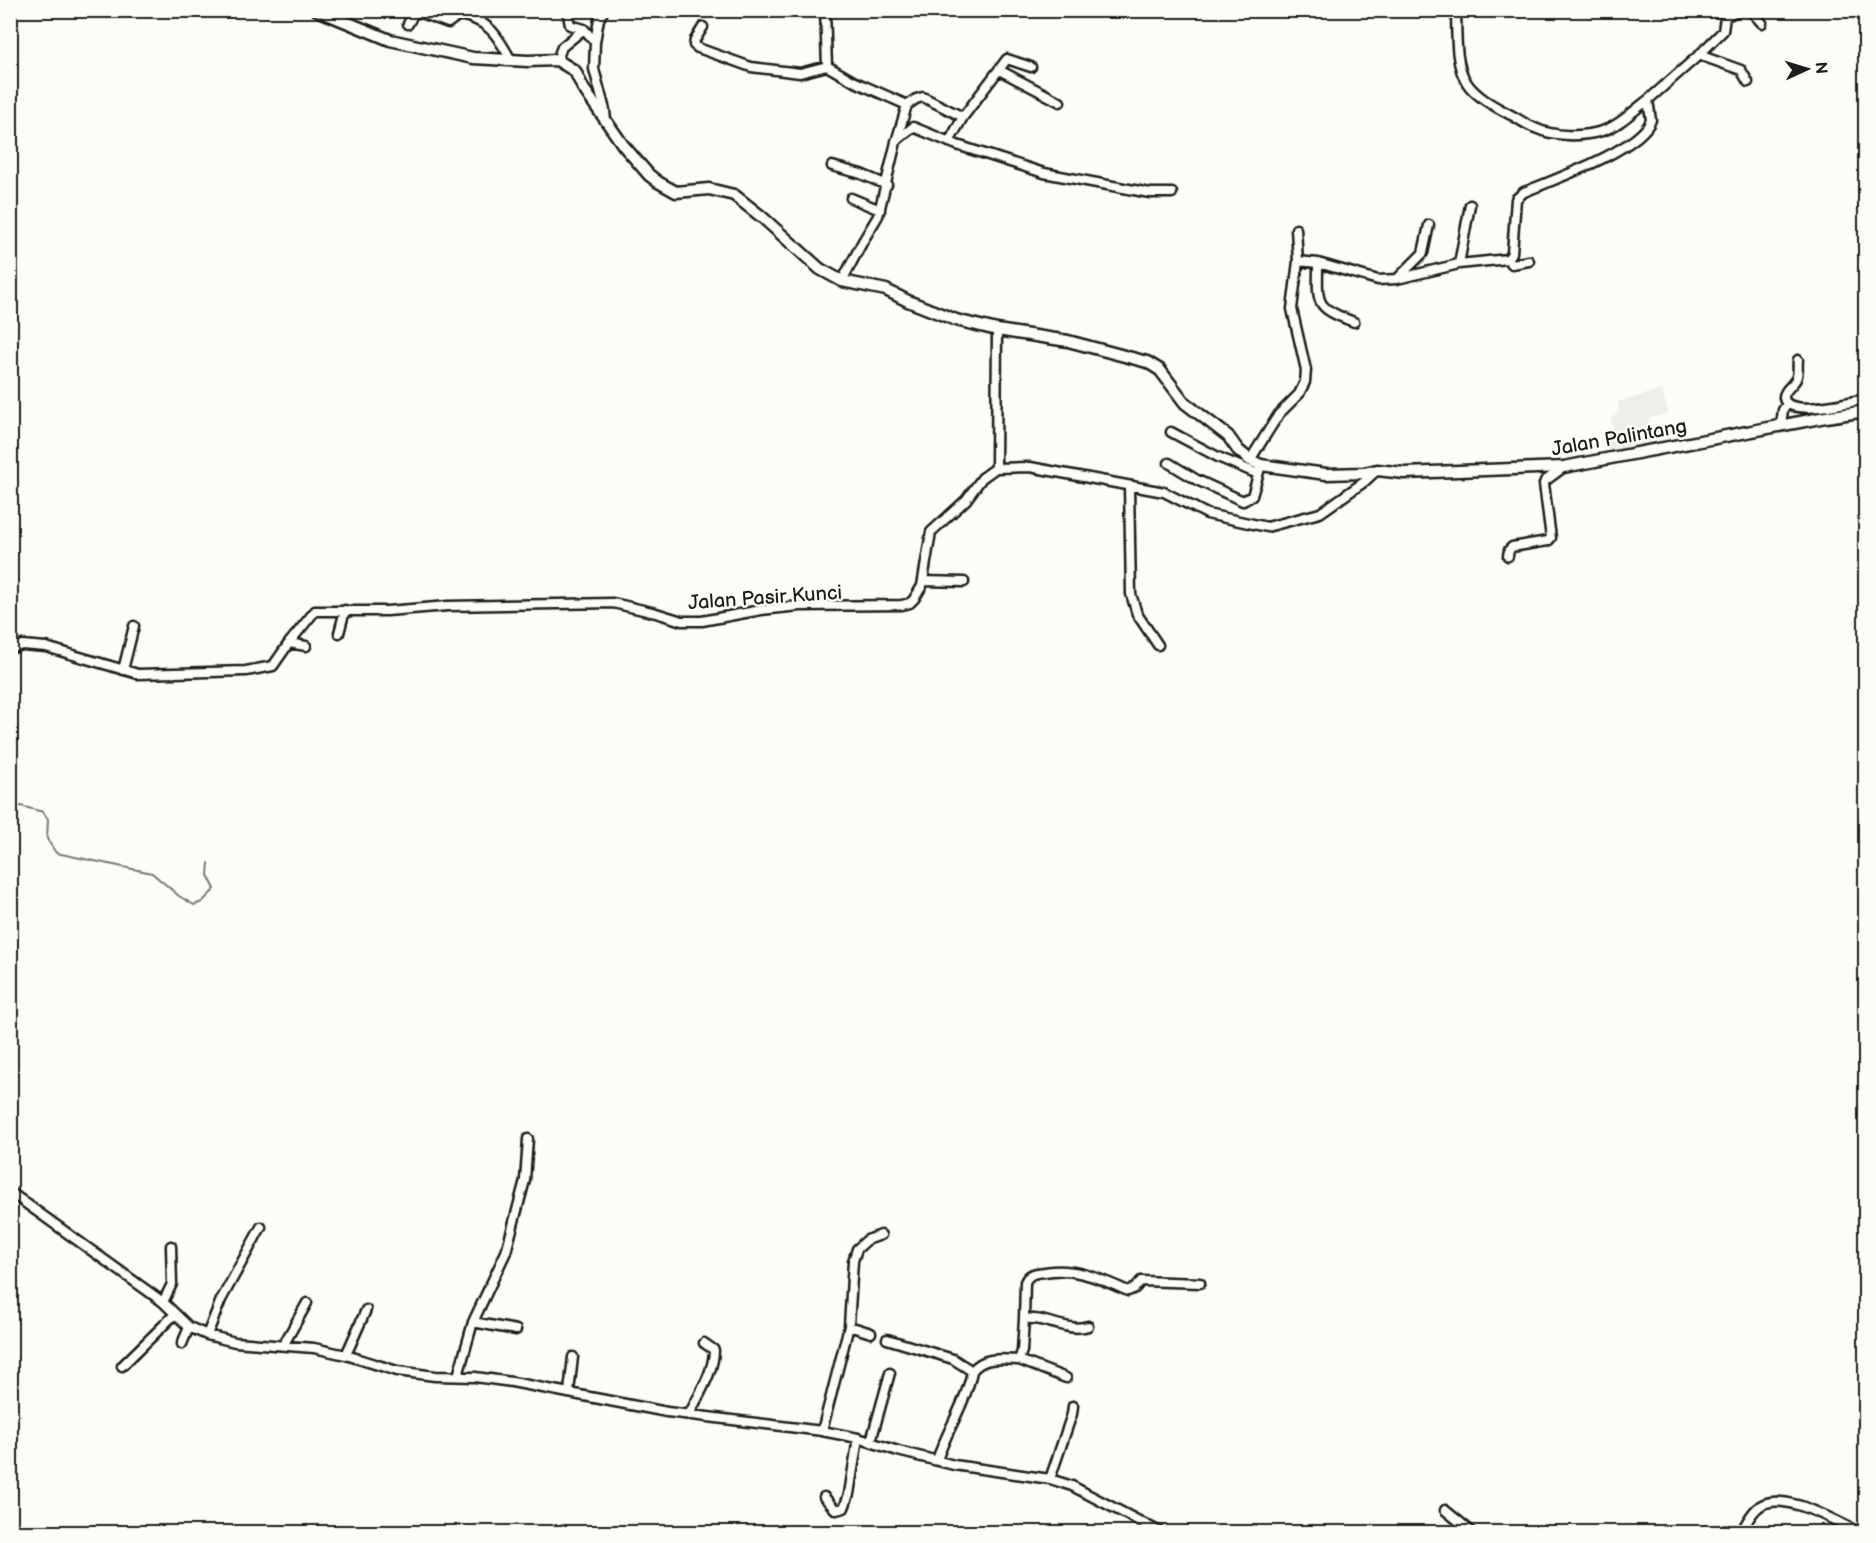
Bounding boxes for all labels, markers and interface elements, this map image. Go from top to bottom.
north arrow [1777,39,1837,99]
text: N [1811,61,1830,75]
street label: Jalan Palintang [1550,414,1689,462]
street label: Jalan Pasir Kunci [687,581,843,615]

